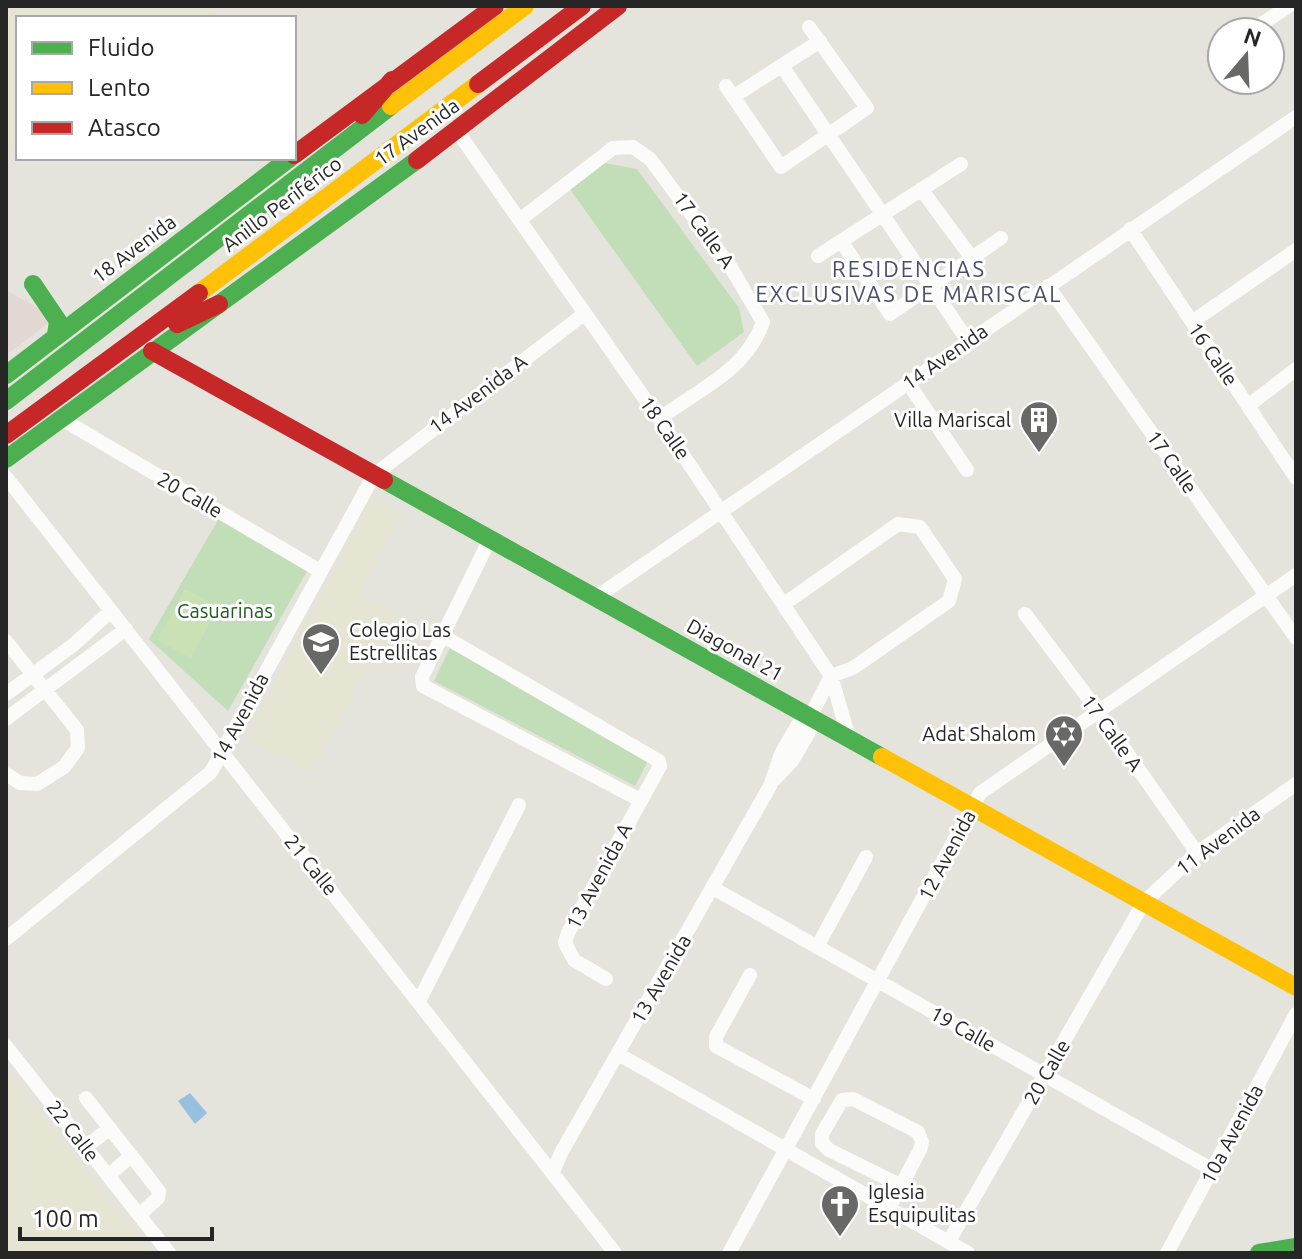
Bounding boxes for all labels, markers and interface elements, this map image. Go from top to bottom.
legend [16,16,296,160]
north arrow [1206,16,1286,96]
text: N [1241,22,1265,51]
text: Fluido [88,34,155,61]
text: Lento [88,74,151,101]
street label: 17 Avenida [370,93,463,170]
text: Atasco [88,114,161,141]
street label: Anillo Periférico [218,151,346,256]
street label: 17 Calle A [669,187,740,272]
street label: 18 Avenida [87,210,180,288]
district label: RESIDENCIAS EXCLUSIVAS DE MARISCAL [755,256,1063,306]
street label: 16 Calle [1184,318,1243,390]
street label: 14 Avenida [898,319,992,394]
street label: 14 Avenida A [424,349,531,438]
street label: 18 Calle [636,392,695,463]
building icon: Villa Mariscal [1018,399,1060,454]
place label: Villa Mariscal [894,408,1011,431]
street label: 17 Calle [1143,426,1202,497]
street label: 20 Calle [154,467,227,522]
park label: Casuarinas [177,599,273,622]
street label: Diagonal 21 [683,614,787,685]
place label: Colegio Las Estrellitas [349,618,451,664]
school or university icon: Colegio Las Estrellitas [300,621,342,676]
street label: 14 Avenida [206,669,273,767]
street label: 17 Calle A [1077,690,1148,775]
synagogue icon: Adat Shalom [1043,713,1085,768]
place label: Adat Shalom [922,722,1036,745]
street label: 11 Avenida [1171,802,1264,880]
street label: 12 Avenida [913,806,980,904]
street label: 13 Avenida A [561,819,636,933]
street label: 21 Calle [280,830,343,900]
street label: 13 Avenida [626,930,695,1027]
street label: 19 Calle [927,1001,1000,1056]
street label: 20 Calle [1019,1035,1074,1108]
street label: 10a Avenida [1196,1080,1267,1187]
street label: 22 Calle [42,1096,104,1166]
place label: Iglesia Esquipulitas [868,1180,976,1226]
church icon: Iglesia Esquipulitas [819,1183,861,1238]
scale bar [20,1191,212,1241]
text: 100 m [32,1205,99,1232]

